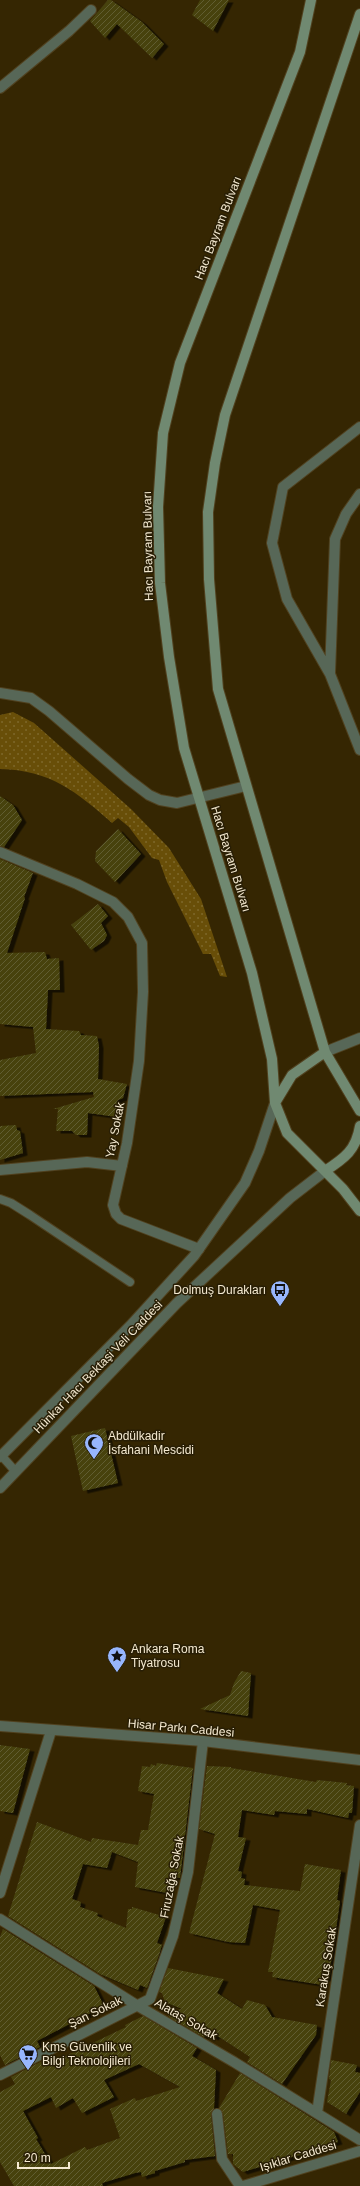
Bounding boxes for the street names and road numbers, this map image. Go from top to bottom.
street label: Hacı Bayram Bulvarı [192,174,244,282]
street label: Hacı Bayram Bulvarı [140,491,156,601]
street label: Hacı Bayram Bulvarı [208,804,254,914]
street label: Yay Sokak [103,1100,127,1159]
street label: Hünkar Hacı Bektaşi Veli Caddesi [31,1298,165,1436]
street label: Hisar Parkı Caddesi [127,1716,235,1740]
street label: Firuzağa Sokak [157,1834,187,1919]
street label: Karakuş Sokak [313,1925,339,2008]
street label: Şan Sokak [66,1993,125,2031]
street label: Alataş Sokak [152,1995,221,2043]
street label: Işıklar Caddesi [258,2138,338,2174]

